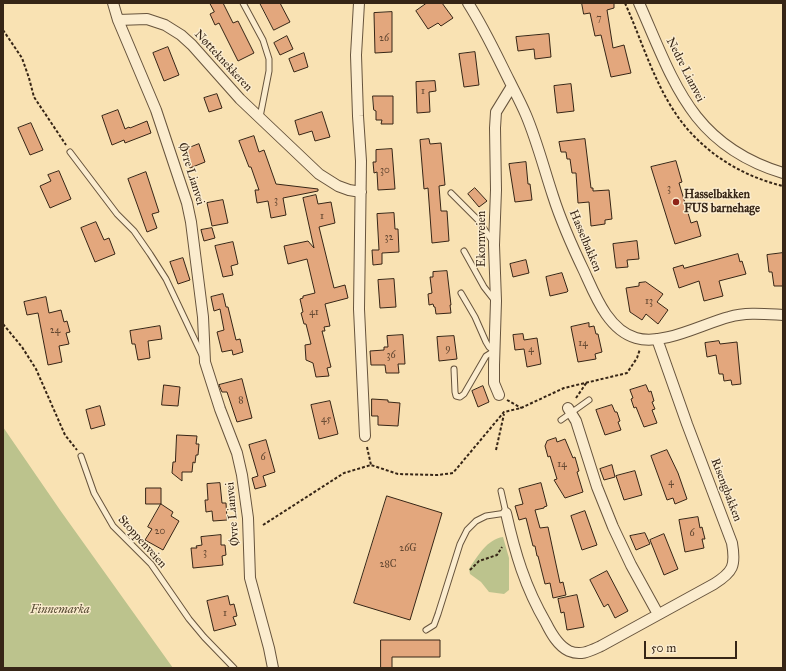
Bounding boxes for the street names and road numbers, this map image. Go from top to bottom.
street label: Nøtteknekkeren [191,27,255,95]
street label: Nedre Lianvei [663,35,707,105]
street label: Øvre Lianvei [175,141,207,207]
street label: Hasselbakken [566,208,604,274]
street label: Ekornveien [475,211,489,267]
street label: Risengbakken [707,456,745,524]
street label: Øvre Lianvei [223,481,243,547]
street label: Stoppenveien [115,513,169,571]

